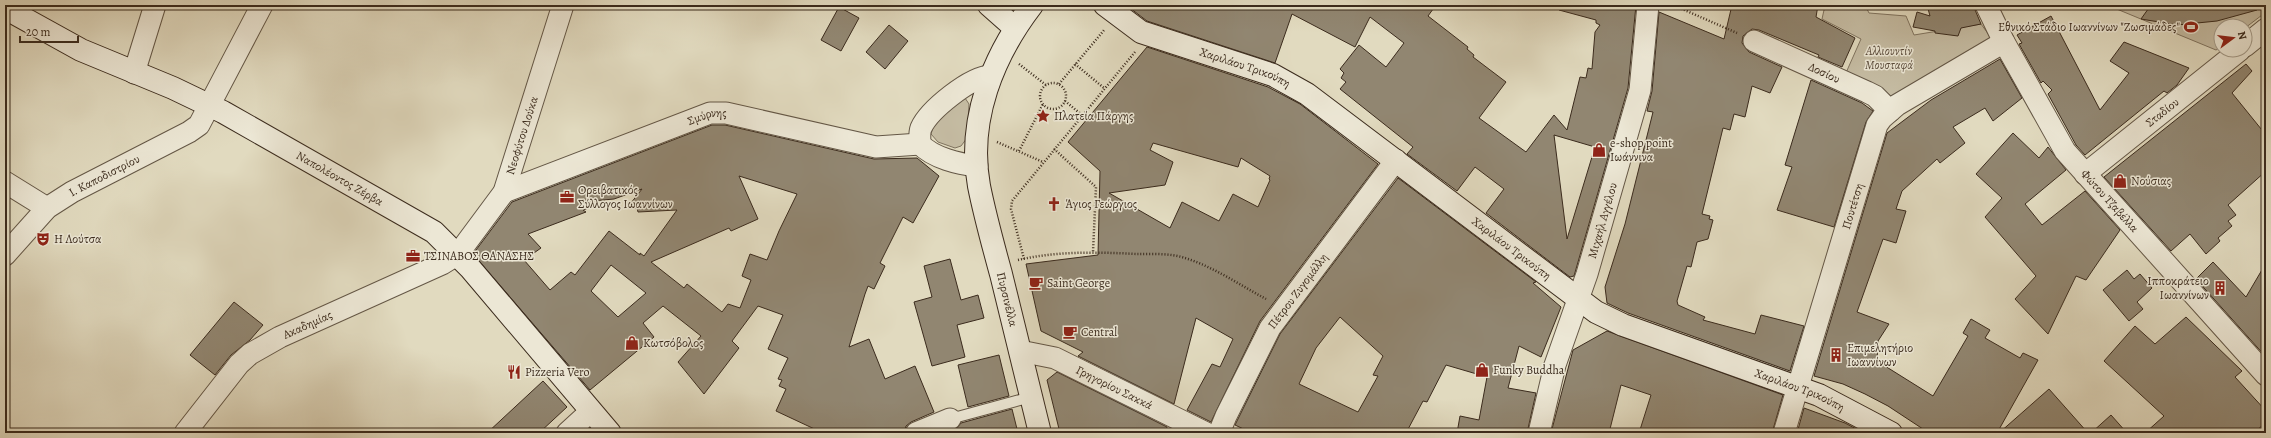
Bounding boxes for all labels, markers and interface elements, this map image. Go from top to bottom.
scale bar [20,18,78,44]
north arrow [2213,18,2253,58]
place label: Εθνικό Στάδιο Ιωαννίνων "Ζωσιμάδες" [1998,19,2180,35]
sports icon: Εθνικό Στάδιο Ιωαννίνων "Ζωσιμάδες" [2183,19,2199,35]
text: 20 m [26,24,50,40]
text: N [2234,30,2250,41]
park label: Αλλιουντίν Μουσταφά [1865,43,1913,73]
street label: Χαριλάου Τρικούπη [1198,44,1294,91]
street label: Δοσίου [1806,59,1843,87]
street label: Νεοφύτου Δούκα [502,94,542,177]
street label: Σταδίου [2142,94,2182,130]
street label: Σμύρνης [685,105,726,129]
place icon: Πλατεία Πάργης [1035,108,1051,124]
place label: Πλατεία Πάργης [1054,108,1133,124]
place label: e-shop point Ιωάννινα [1610,135,1672,165]
shop icon: e-shop point Ιωάννινα [1591,142,1607,158]
street label: Ναπολέοντος Ζέρβα [293,147,386,210]
street label: Ι. Καποδιστρίου [65,151,143,200]
street label: Φώτου Τζαβέλλα [2077,166,2143,236]
shop icon: Νούσιας [2112,173,2128,189]
place label: Νούσιας [2131,173,2171,189]
street label: Μιχαήλ Αγγέλου [1584,181,1621,260]
street label: Πουτέτση [1838,181,1867,231]
place label: Ορειβατικός Σύλλογος Ιωαννίνων [578,182,673,212]
office icon: Ορειβατικός Σύλλογος Ιωαννίνων [559,189,575,205]
church icon: Άγιος Γεώργιος [1046,196,1062,212]
place label: Άγιος Γεώργιος [1065,196,1137,212]
street label: Χαριλάου Τρικούπη [1469,213,1555,284]
theatre icon: Η Λούτσα [35,231,51,247]
place label: Η Λούτσα [54,231,102,247]
office icon: ΤΣΙΝΑΒΟΣ ΘΑΝΑΣΗΣ [405,248,421,264]
place label: ΤΣΙΝΑΒΟΣ ΘΑΝΑΣΗΣ [424,248,534,264]
street label: Πέτρου Ζυγομάλλη [1264,250,1331,332]
street label: Πυρσινέλλα [993,270,1022,329]
place label: Ιπποκράτειο Ιωαννίνων [2147,273,2209,303]
cafe icon: Saint George [1028,275,1044,291]
place label: Saint George [1047,275,1110,291]
building icon: Ιπποκράτειο Ιωαννίνων [2212,280,2228,296]
street label: Ακαδημίας [279,307,335,343]
cafe icon: Central [1062,324,1078,340]
place label: Central [1081,324,1117,340]
shop icon: Κωτσόβολος [624,335,640,351]
place label: Κωτσόβολος [643,335,703,351]
place label: Επιμελητήριο Ιωαννίνων [1847,340,1913,370]
building icon: Επιμελητήριο Ιωαννίνων [1828,347,1844,363]
street label: Γρηγορίου Σακκά [1073,362,1156,414]
shop icon: Funky Buddha [1474,362,1490,378]
place label: Funky Buddha [1493,362,1565,378]
restaurant icon: Pizzeria Vero [506,364,522,380]
place label: Pizzeria Vero [525,364,590,380]
street label: Χαριλάου Τρικούπη [1753,365,1848,415]

